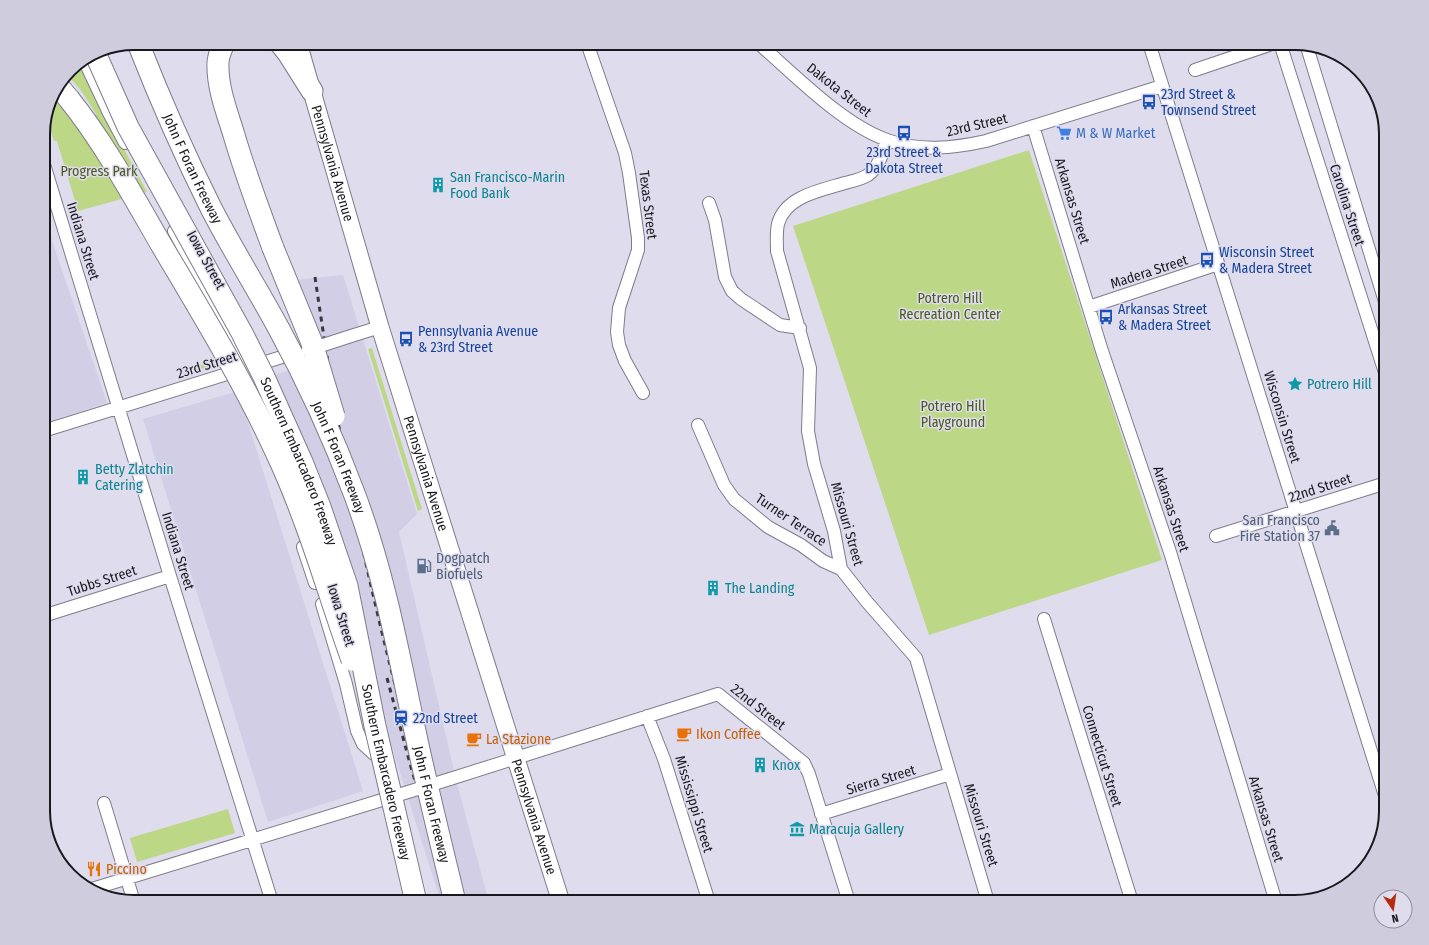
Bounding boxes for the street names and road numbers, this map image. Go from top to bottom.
street label: Dakota Street [803,59,875,121]
street label: Pennsylvania Avenue [308,103,358,223]
street label: 23rd Street [945,110,1010,140]
street label: John F Foran Freeway [160,111,226,227]
street label: Arkansas Street [1051,156,1093,247]
street label: Carolina Street [1326,162,1368,248]
street label: Texas Street [635,170,661,241]
street label: Indiana Street [63,200,103,283]
street label: Iowa Street [183,228,229,293]
street label: Madera Street [1108,251,1190,292]
street label: 23rd Street [175,348,240,382]
street label: Wisconsin Street [1260,369,1304,465]
street label: Southern Embarcadero Freeway [257,375,341,548]
street label: John F Foran Freeway [308,399,369,516]
street label: Pennsylvania Avenue [400,413,452,533]
street label: Arkansas Street [1149,464,1193,554]
street label: 22nd Street [1286,470,1354,506]
street label: Missouri Street [827,480,867,568]
street label: Turner Terrace [752,490,830,550]
street label: Indiana Street [158,510,198,593]
street label: Tubbs Street [65,562,139,600]
street label: Iowa Street [323,582,359,649]
street label: 22nd Street [727,680,789,734]
street label: Southern Embarcadero Freeway [358,683,415,863]
street label: Connecticut Street [1078,703,1126,809]
street label: John F Foran Freeway [410,744,454,865]
street label: Mississippi Street [671,754,717,855]
street label: Pennsylvania Avenue [508,757,560,877]
street label: Sierra Street [844,761,918,799]
street label: Arkansas Street [1245,774,1287,865]
street label: Missouri Street [960,781,1002,869]

